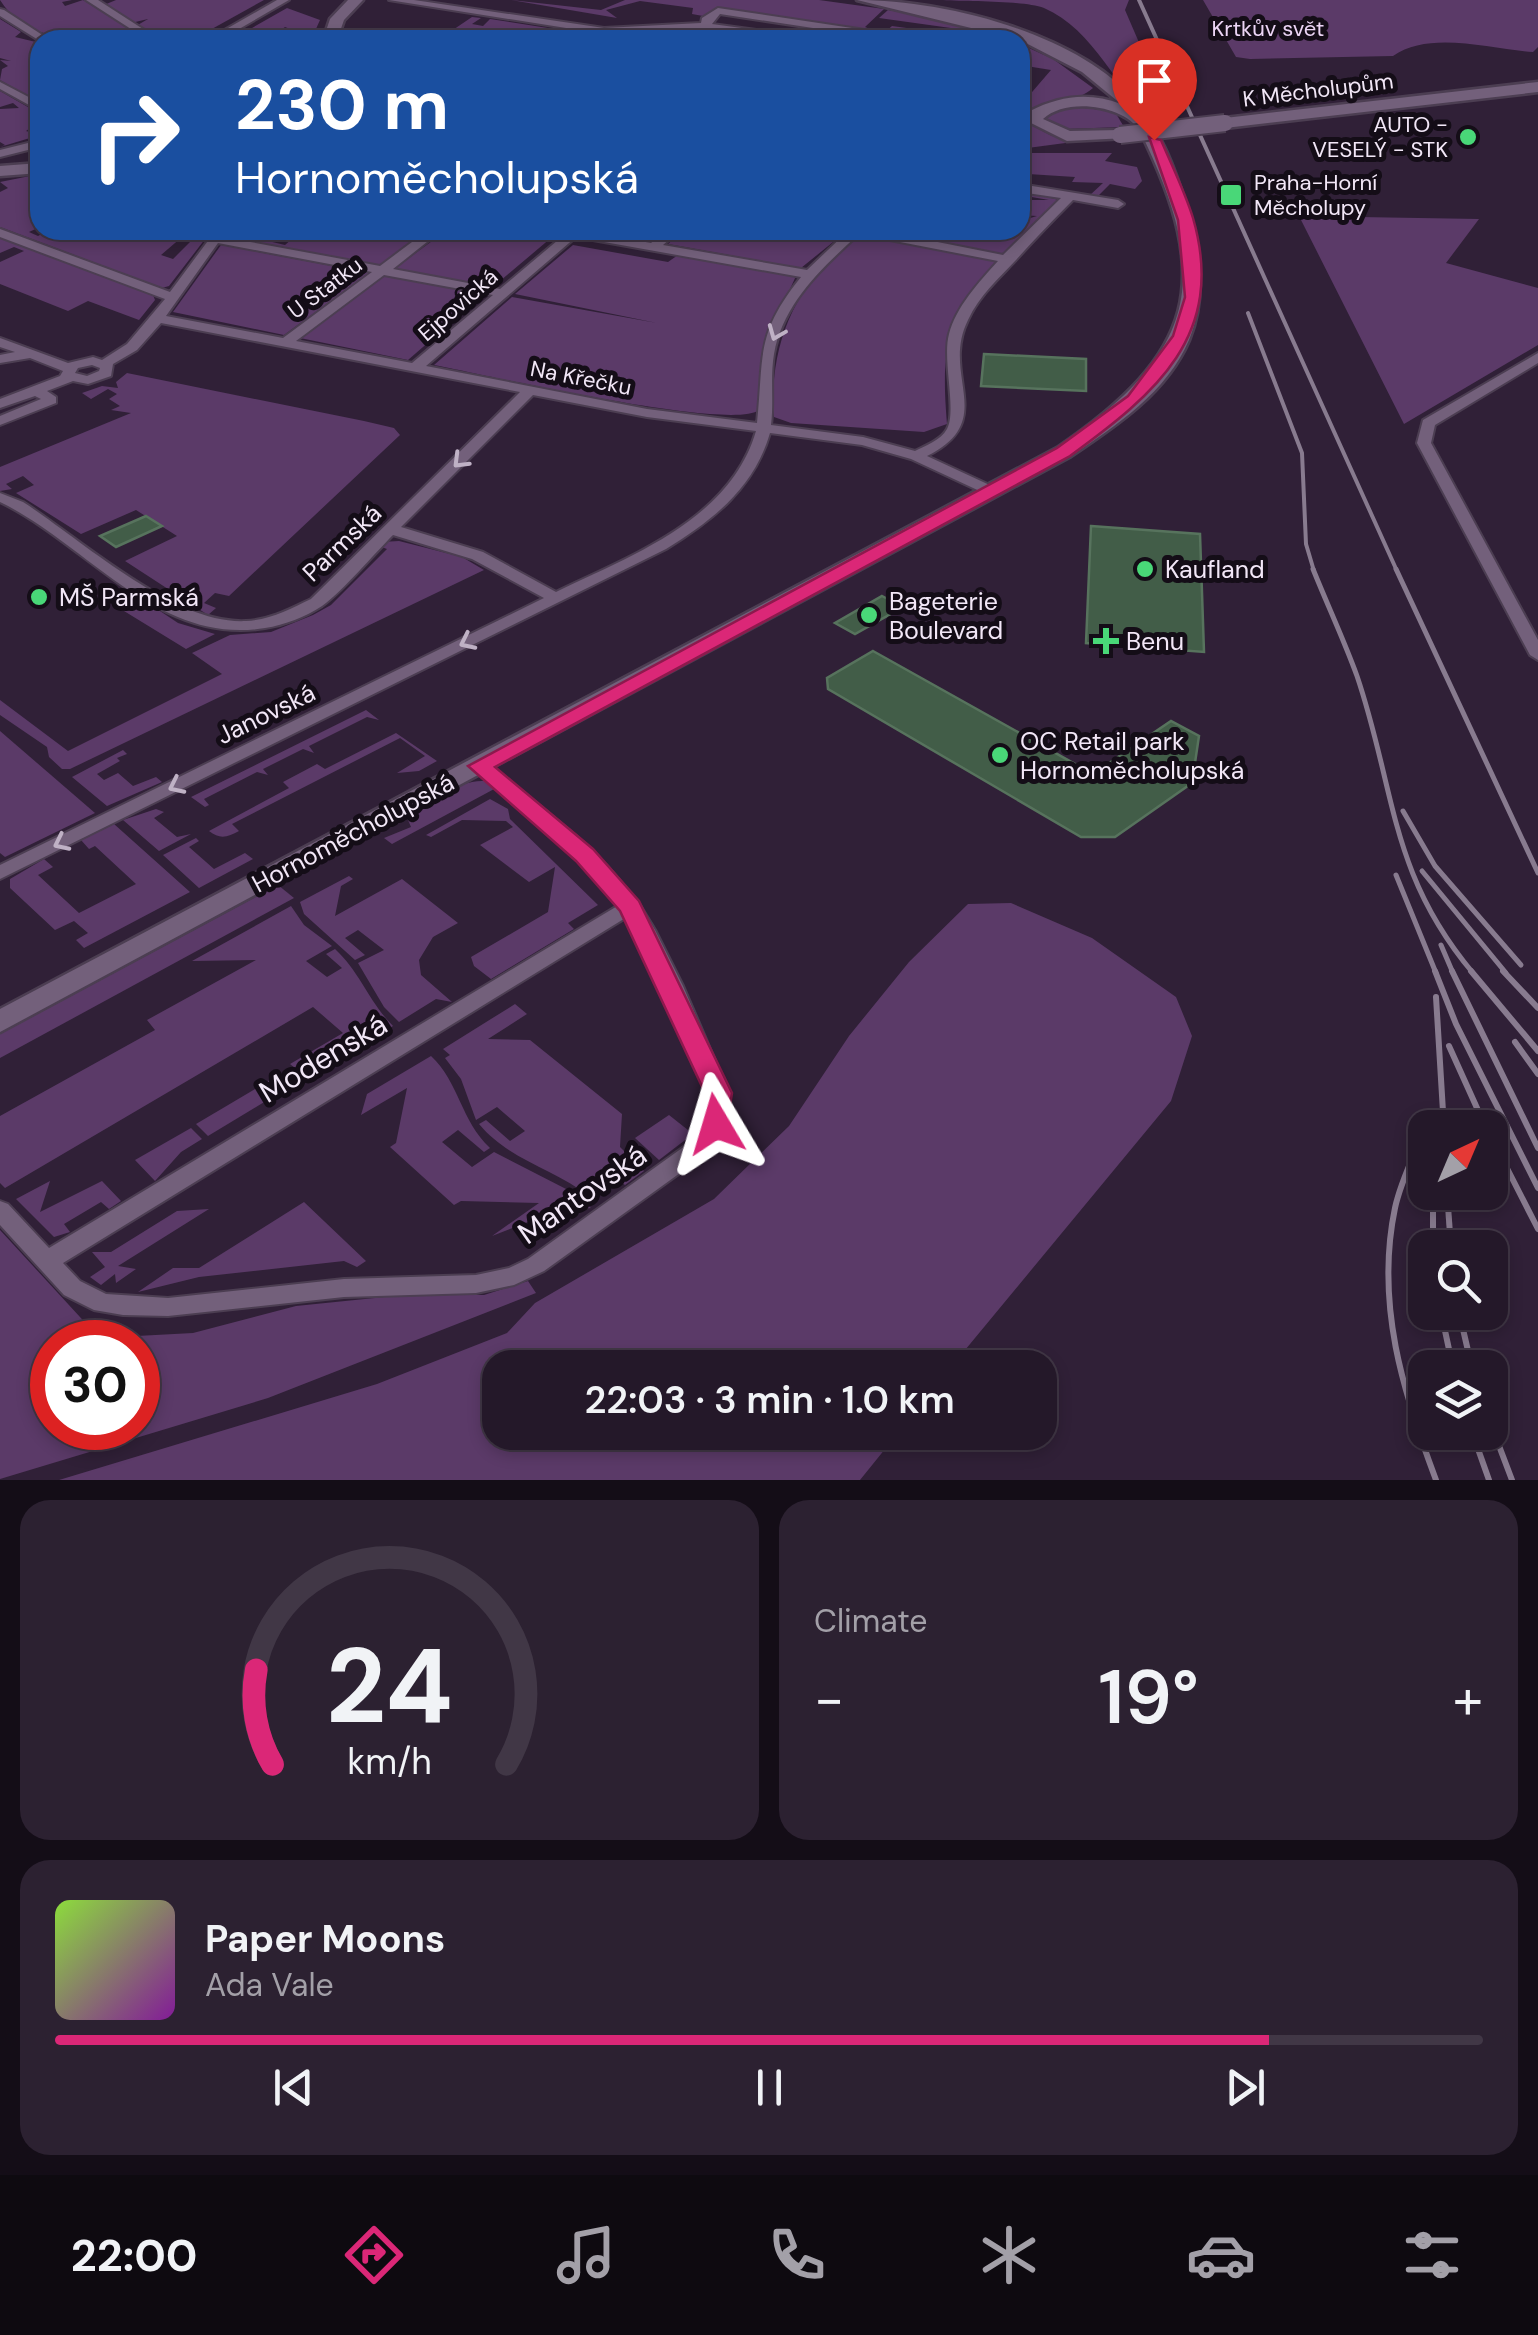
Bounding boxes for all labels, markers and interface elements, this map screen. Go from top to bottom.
park label: Krtkův svět [1212,14,1325,43]
pin [1112,38,1197,141]
icon: arrive [1127,53,1182,108]
text: 230 m [235,60,449,151]
street label: K Měcholupům [1241,66,1395,114]
icon: right [70,70,200,200]
place label: AUTO - VESELÝ - STK [1312,110,1448,164]
marker: AUTO - VESELÝ - STK [1457,126,1479,148]
text: Hornoměcholupská [235,148,639,207]
place label: Praha-Horní Měcholupy [1254,168,1377,222]
marker: Praha-Horní Měcholupy [1218,182,1244,208]
street label: U Statku [282,251,368,325]
street label: Ejpovická [412,262,504,348]
one-way arrow [767,323,787,341]
street label: Na Křečku [528,354,634,402]
one-way arrow [454,449,472,467]
street label: Parmská [295,497,389,589]
place label: Kaufland [1165,553,1265,586]
marker: Kaufland [1134,558,1156,580]
place label: MŠ Parmská [59,581,199,614]
place label: Bageterie Boulevard [889,585,1003,647]
marker: MŠ Parmská [28,586,50,608]
marker: Bageterie Boulevard [858,604,880,626]
place label: Benu [1126,625,1184,658]
one-way arrow [460,630,478,649]
marker: Benu [1095,630,1117,652]
street label: Janovská [211,676,321,752]
place label: OC Retail park Hornoměcholupská [1020,725,1244,787]
marker: OC Retail park Hornoměcholupská [989,744,1011,766]
street label: Hornoměcholupská [246,766,460,900]
one-way arrow [169,774,187,794]
one-way arrow [53,831,71,851]
street label: Modenská [252,1005,394,1111]
position arrow [664,1072,768,1176]
north arrow [1408,1110,1508,1210]
map controls [1408,1110,1508,1450]
street label: Mantovská [510,1135,654,1253]
button: search [1408,1230,1508,1330]
speed limit sign: 30 [30,1320,160,1450]
button: layers [1408,1350,1508,1450]
text: 22:03 · 3 min · 1.0 km [584,1375,955,1425]
text: Climate [814,1600,928,1642]
text: 24 [326,1619,453,1754]
text: 19° [1098,1649,1199,1746]
text: − [814,1663,844,1735]
text: + [1453,1663,1483,1735]
text: km/h [347,1739,432,1785]
text: Paper Moons [205,1914,445,1964]
text: Ada Vale [205,1964,334,2006]
icon: previous [266,2060,321,2115]
icon: pause [742,2060,797,2115]
icon: next [1218,2060,1273,2115]
icon: directions [339,2220,409,2290]
icon: music [551,2220,621,2290]
icon: phone [762,2220,832,2290]
icon: climate [974,2220,1044,2290]
icon: car [1186,2220,1256,2290]
icon: filters [1397,2220,1467,2290]
text: 22:00 [71,2226,198,2285]

